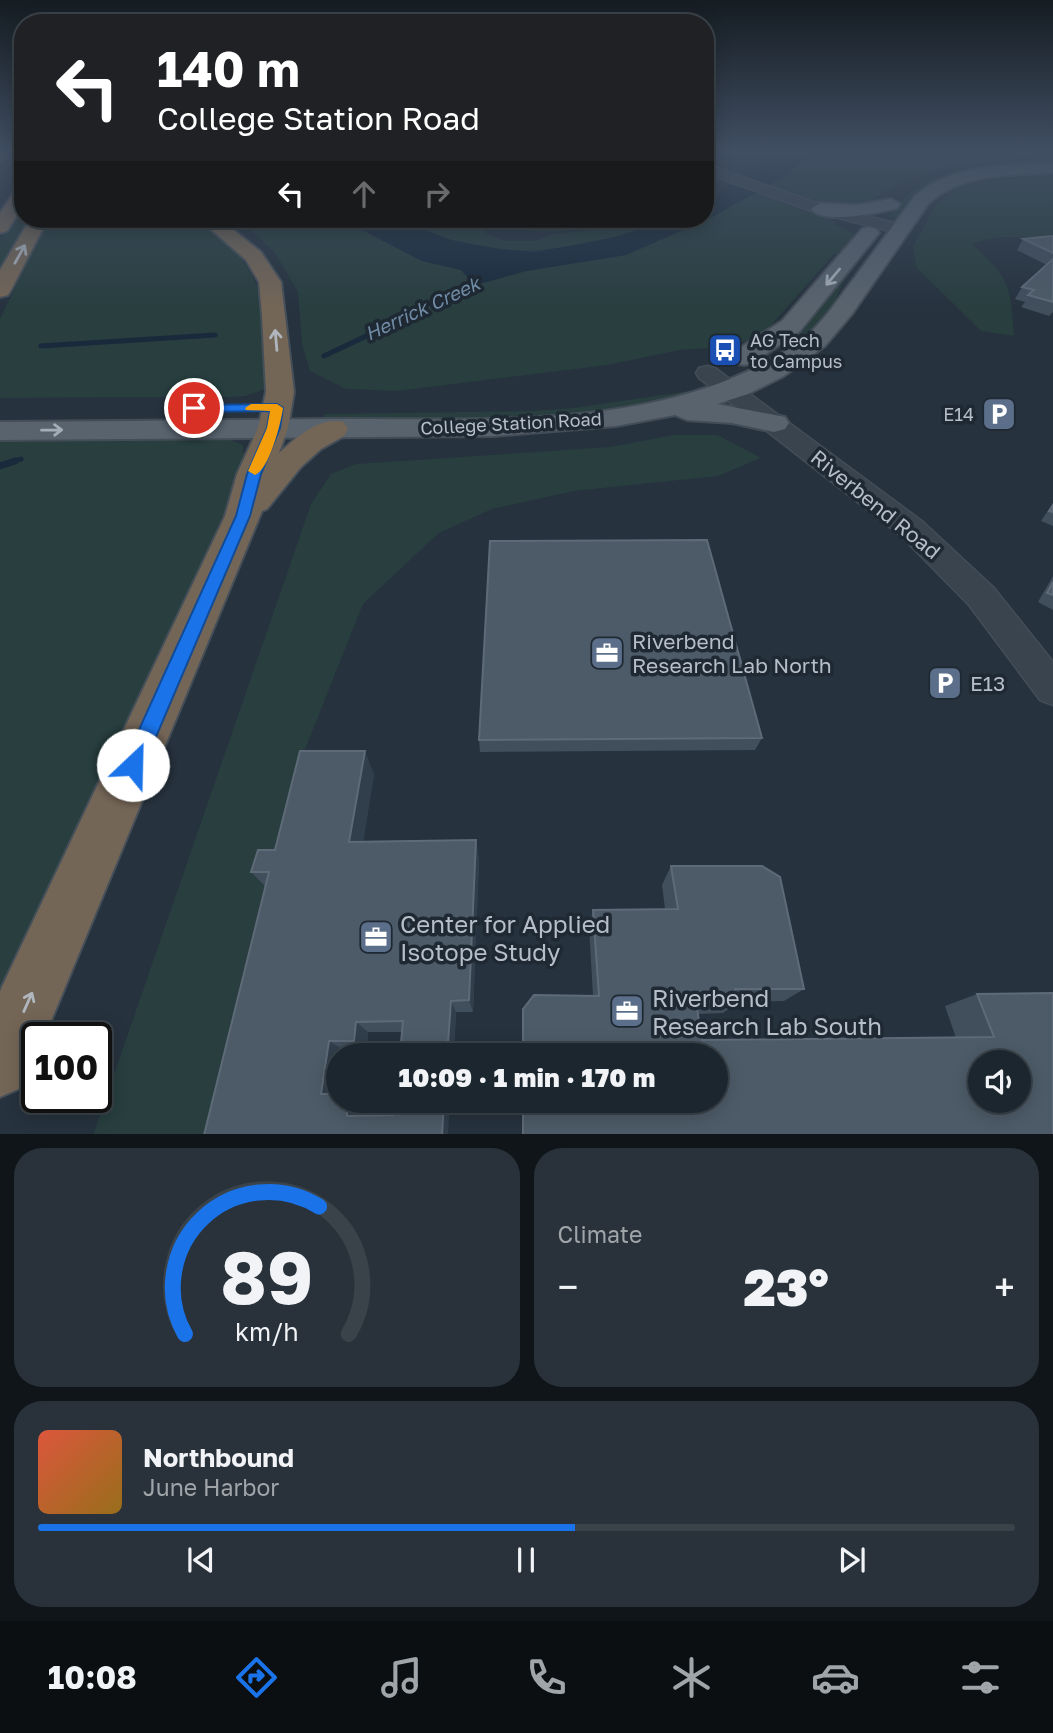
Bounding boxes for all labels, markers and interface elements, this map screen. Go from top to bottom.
text: 140 m [157,39,300,98]
icon: left [42,42,133,133]
text: College Station Road [157,99,480,137]
icon: left [272,175,310,213]
icon: ahead [345,175,383,213]
icon: right [418,175,456,213]
one-way arrow [13,245,27,265]
one-way arrow [825,268,841,286]
water label: Herrick Creek [361,270,485,345]
one-way arrow [269,329,282,351]
place label: AG Tech to Campus [750,329,842,372]
bus stop icon: AG Tech to Campus [706,331,744,369]
pin [164,378,224,438]
icon: arrive [175,389,213,427]
parking icon: E14 [980,395,1018,433]
place label: E14 [943,403,974,425]
street label: College Station Road [420,407,602,439]
one-way arrow [40,424,63,437]
street label: Riverbend Road [806,444,946,564]
place label: Riverbend Research Lab North [632,628,832,678]
office icon: Riverbend Research Lab North [588,634,626,672]
parking icon: E13 [926,664,964,702]
place label: E13 [970,670,1005,696]
position arrow [96,728,170,802]
place label: Center for Applied Isotope Study [400,909,610,966]
office icon: Center for Applied Isotope Study [357,918,395,956]
place label: Riverbend Research Lab South [652,983,882,1040]
one-way arrow [22,992,35,1013]
office icon: Riverbend Research Lab South [608,992,646,1030]
speed limit sign: 100 [21,1022,112,1113]
map controls [968,1050,1031,1113]
button: sound [968,1050,1031,1113]
text: 10:09 · 1 min · 170 m [399,1062,655,1093]
text: Climate [558,1220,642,1248]
text: 89 [220,1233,313,1320]
text: 23° [744,1255,829,1317]
text: − [558,1264,578,1309]
text: + [994,1264,1015,1309]
text: km/h [235,1315,299,1346]
text: Northbound [143,1442,294,1473]
text: June Harbor [143,1473,279,1501]
icon: previous [182,1541,220,1579]
icon: pause [507,1541,545,1579]
icon: next [833,1541,871,1579]
icon: directions [232,1653,281,1702]
icon: music [377,1653,426,1702]
icon: phone [522,1653,571,1702]
icon: climate [667,1653,716,1702]
icon: car [811,1653,860,1702]
icon: filters [956,1653,1005,1702]
text: 10:08 [48,1658,137,1696]

